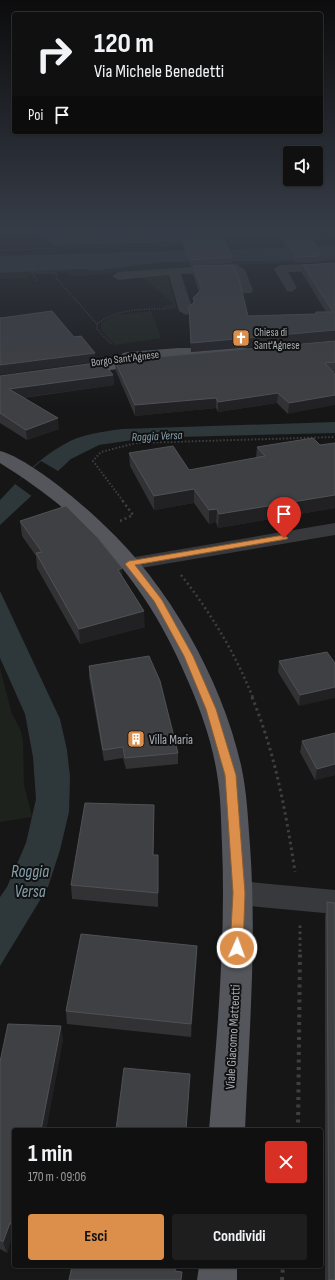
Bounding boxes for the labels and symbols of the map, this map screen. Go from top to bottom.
place label: Chiesa di Sant'Agnese [254,326,300,352]
church icon: Chiesa di Sant'Agnese [231,328,251,348]
street label: Borgo Sant'Agnese [90,348,160,369]
water label: Roggia Versa [131,428,183,445]
pin [267,497,301,538]
building icon: Villa Maria [126,729,146,749]
place label: Villa Maria [149,732,193,748]
water label: Roggia Versa [11,862,49,902]
position arrow [216,927,258,969]
street label: Viale Giacomo Matteotti [222,984,244,1090]

